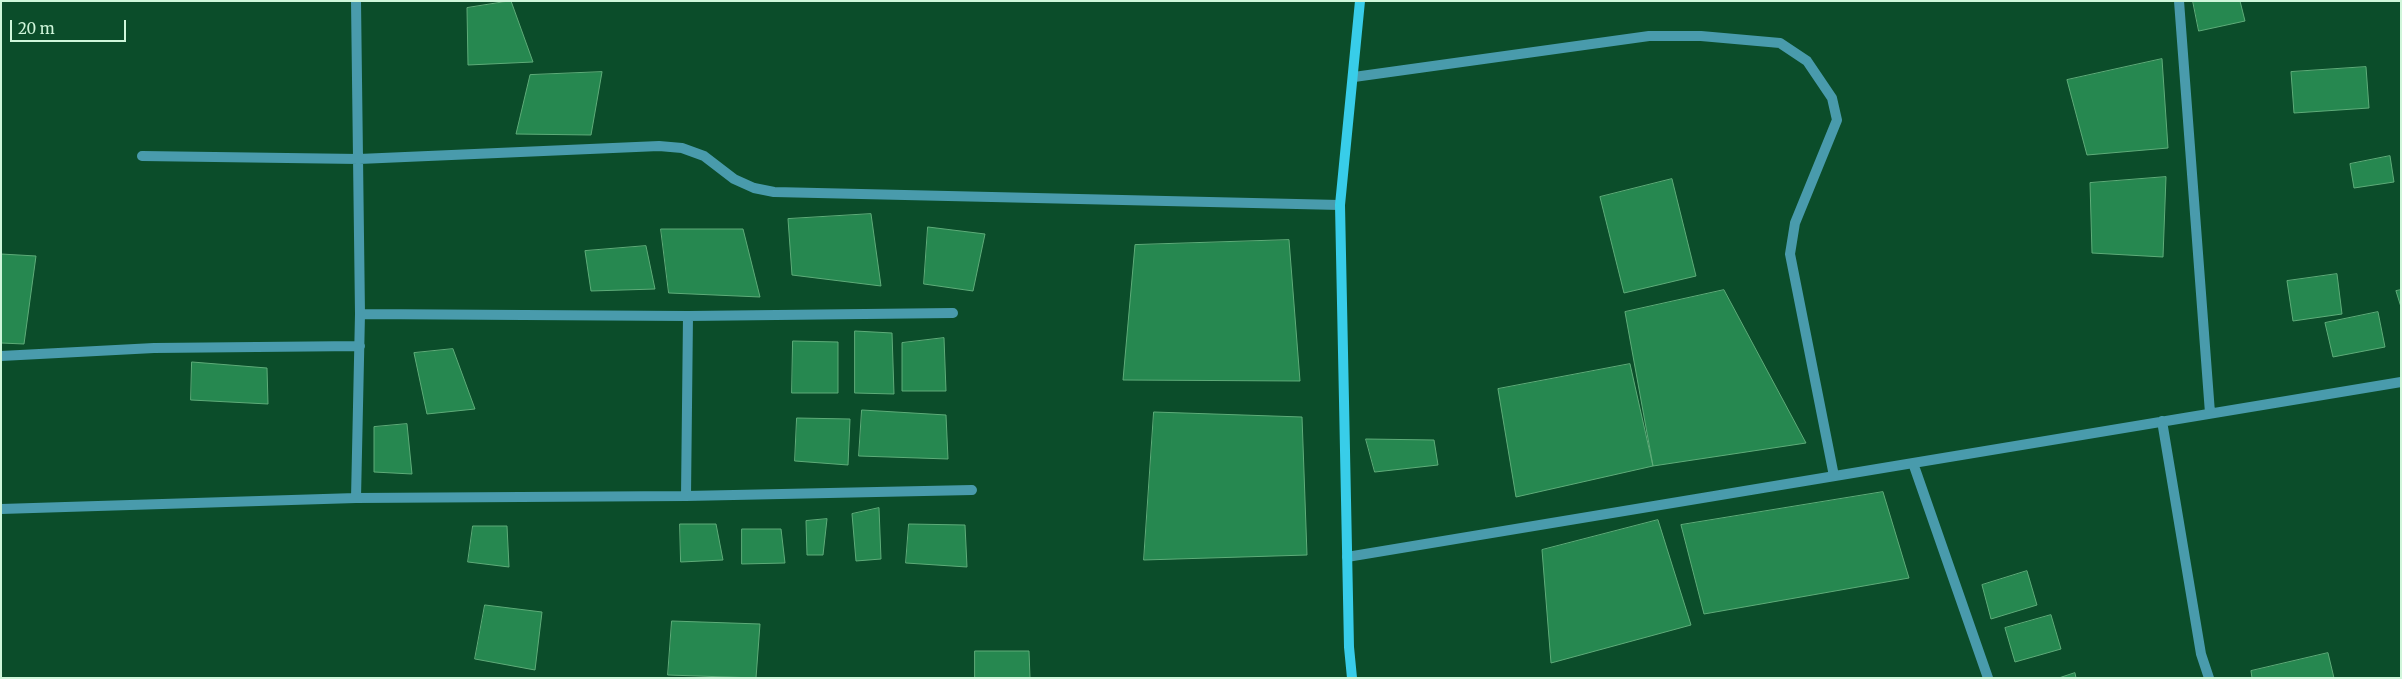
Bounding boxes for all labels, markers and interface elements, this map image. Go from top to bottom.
scale bar [12,10,129,42]
text: 20 m [18,19,55,38]

